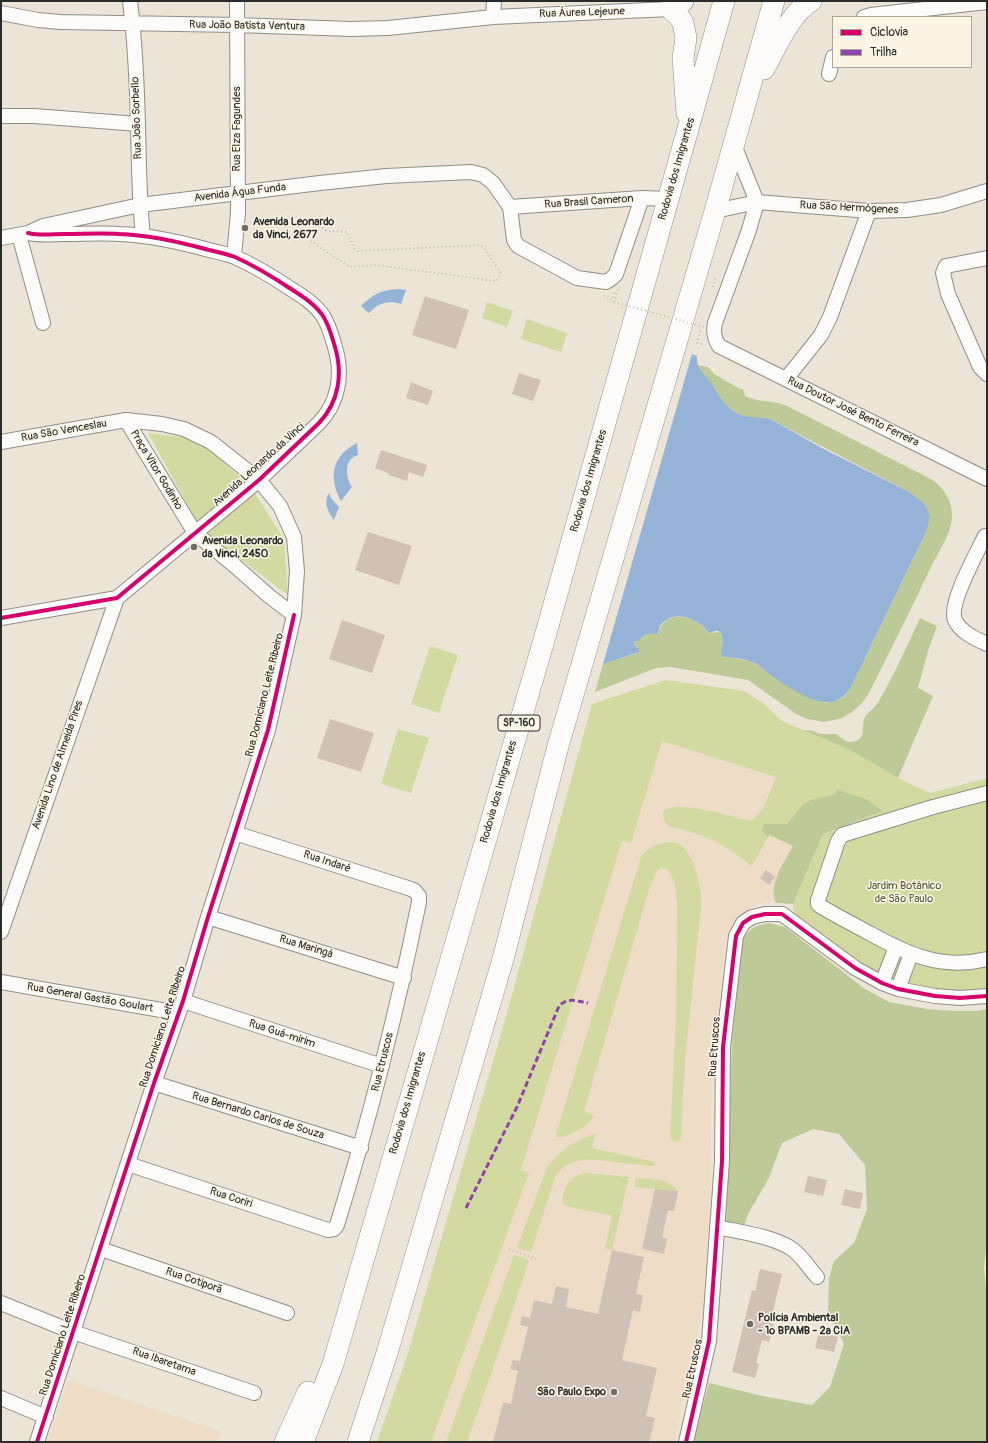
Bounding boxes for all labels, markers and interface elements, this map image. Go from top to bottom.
street label: Rua Áurea Lejeune [539,5,625,21]
legend [832,16,972,68]
street label: Rua João Batista Ventura [189,18,305,34]
text: Ciclovia [870,25,908,40]
text: Trilha [870,45,897,60]
street label: Rua João Sorbello [129,76,145,160]
street label: Rua Elza Fagundes [230,86,244,172]
street label: Rodovia dos Imigrantes [656,116,698,222]
street label: Avenida Água Funda [193,181,287,205]
street label: Rua Brasil Cameron [544,192,634,212]
street label: Rua São Hermógenes [799,199,899,217]
place label: Avenida Leonardo da Vinci, 2677 [253,215,334,241]
marker: Avenida Leonardo da Vinci, 2677 [240,223,250,233]
street label: Rua Doutor José Bento Ferreira [785,374,921,450]
street label: Rua São Venceslau [20,417,108,445]
street label: Avenida Leonardo da Vinci [210,420,308,510]
street label: Praça Vitor Godinho [127,428,185,512]
street label: Rodovia dos Imigrantes [568,428,610,534]
place label: Avenida Leonardo da Vinci, 2450 [202,534,283,560]
marker: Avenida Leonardo da Vinci, 2450 [189,542,199,552]
street label: Rua Domiciano Leite Ribeiro [243,632,287,758]
street label: Avenida Lino de Almeida Pires [30,699,86,831]
road number: SP-160 [498,715,540,731]
street label: Rodovia dos Imigrantes [478,739,520,845]
street label: Rua Indaré [302,848,352,876]
park label: Jardim Botânico de São Paulo [867,879,941,905]
street label: Rua Maringá [278,933,334,961]
street label: Rua Domiciano Leite Ribeiro [137,964,189,1090]
street label: Rua General Gastão Goulart [26,980,154,1016]
street label: Rua Etruscos [706,1016,724,1078]
street label: Rua Guá-mirim [247,1017,317,1051]
street label: Rua Etruscos [369,1031,397,1093]
street label: Rodovia dos Imigrantes [387,1050,429,1156]
street label: Rua Bernardo Carlos de Souza [190,1090,326,1142]
street label: Rua Coriri [208,1185,254,1211]
street label: Rua Cotiporã [164,1265,224,1297]
street label: Rua Domiciano Leite Ribeiro [37,1272,89,1398]
place label: Polícia Ambiental - 1º BPAMB - 2ª CIA [758,1311,850,1337]
marker: Polícia Ambiental - 1º BPAMB - 2ª CIA [745,1319,755,1329]
street label: Rua Etruscos [680,1338,706,1400]
street label: Rua Ibaretama [130,1345,198,1379]
place label: São Paulo Expo [537,1385,606,1399]
marker: São Paulo Expo [609,1387,619,1397]

